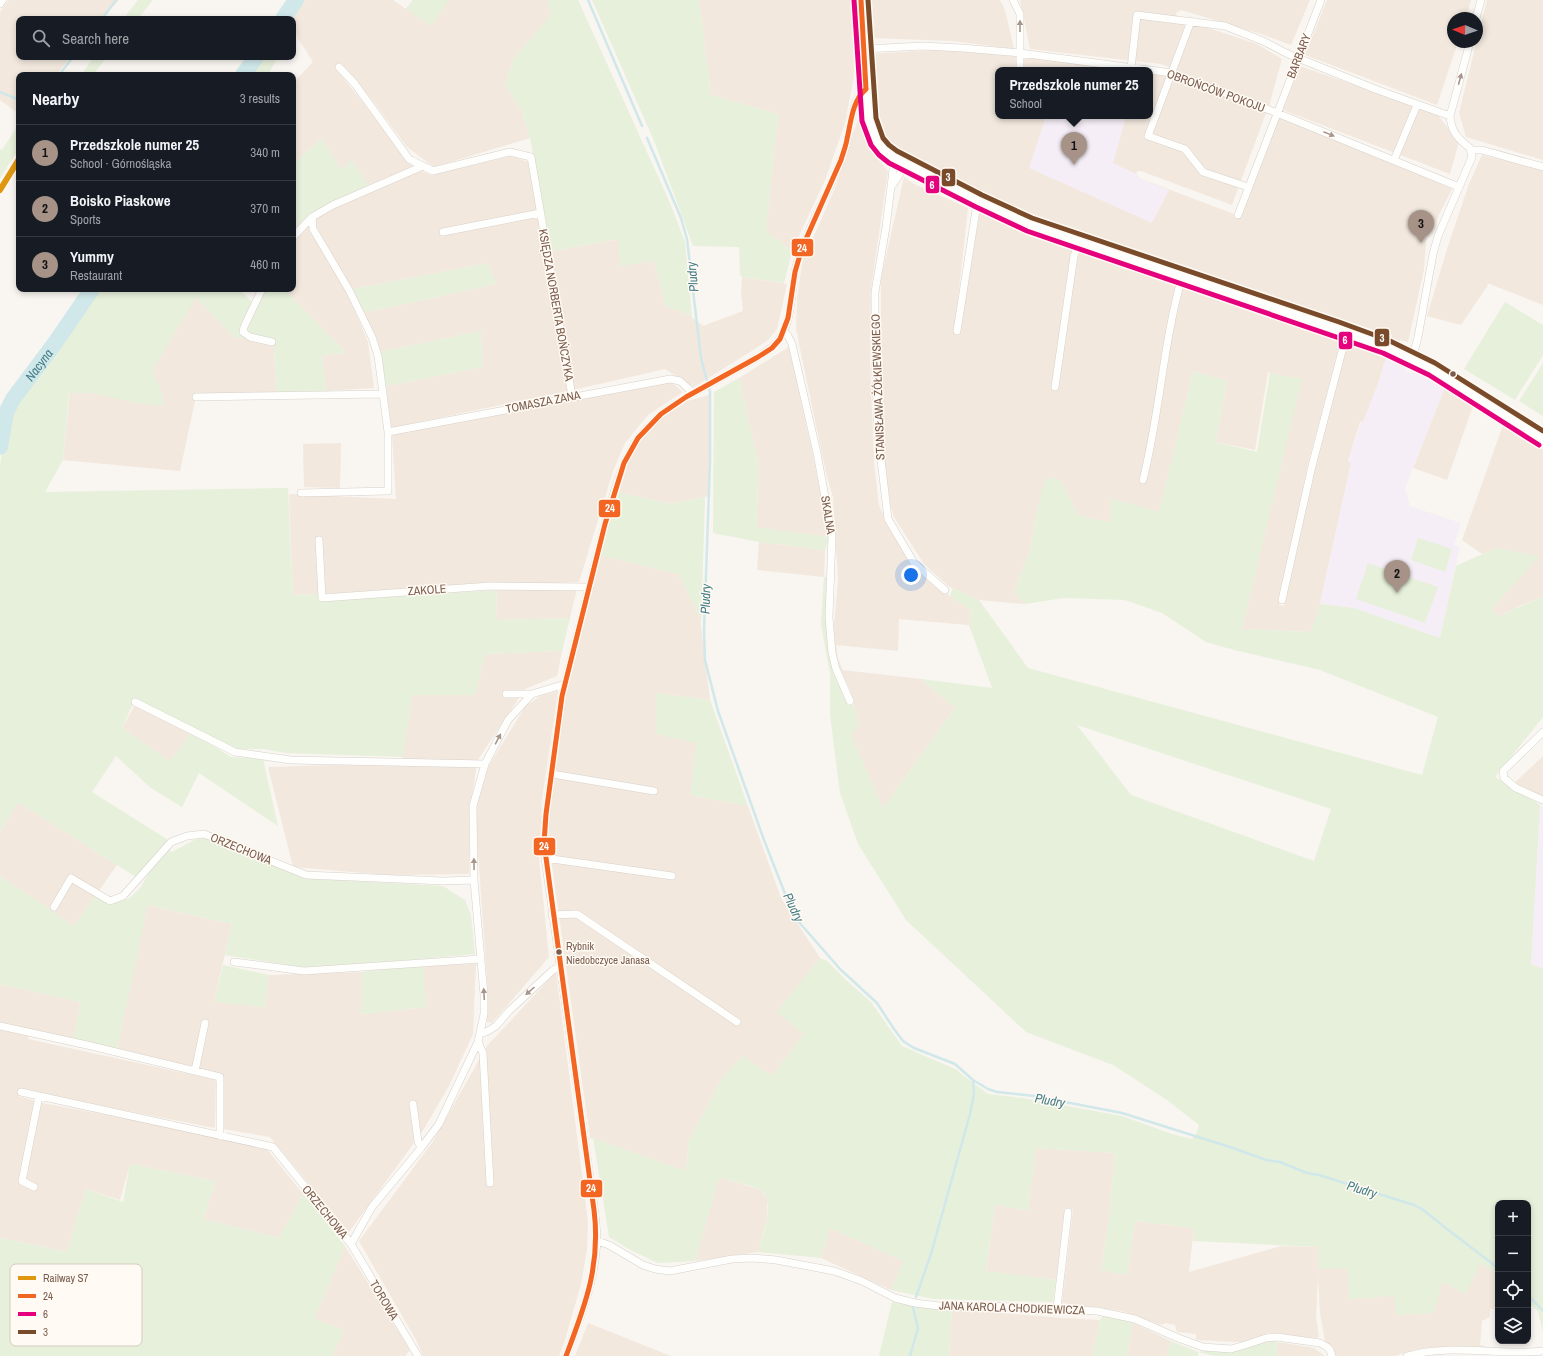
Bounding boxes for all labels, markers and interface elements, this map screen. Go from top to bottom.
north arrow [1447,12,1483,48]
search box [16,16,296,60]
one-way arrow [1017,19,1023,32]
icon: search [30,27,52,49]
text: Search here [62,28,129,49]
street label: BARBARY [1283,31,1315,81]
street label: OBROŃCÓW POKOJU [1165,66,1267,116]
popup [995,67,1153,119]
one-way arrow [1457,73,1463,85]
text: Przedszkole numer 25 [1009,74,1139,95]
text: Nearby [32,87,79,110]
text: 3 results [240,90,280,107]
text: School [1009,95,1042,112]
one-way arrow [1323,131,1334,137]
pin: 1 [1061,132,1087,165]
text: Przedszkole numer 25 [70,134,199,155]
text: 1 [42,144,48,161]
text: 340 m [250,144,280,161]
text: School · Górnośląska [70,155,171,172]
line badge: 3 [941,168,956,187]
text: 3 [945,170,951,184]
line badge: 6 [925,175,940,194]
text: 6 [929,178,935,192]
text: Boisko Piaskowe [70,190,171,211]
text: 2 [42,200,48,217]
text: 370 m [250,200,280,217]
pin: 3 [1408,210,1434,243]
text: Sports [70,211,101,228]
street label: KSIĘDZA NORBERTA BOŃCZYKA [535,228,577,383]
line badge: 24 [791,238,814,257]
text: 24 [797,241,807,255]
text: Yummy [70,246,114,267]
text: 3 [42,256,48,273]
text: 460 m [250,256,280,273]
water label: Pludry [682,260,703,293]
text: Restaurant [70,267,122,284]
street label: STANISŁAWA ŻÓŁKIEWSKIEGO [867,313,889,460]
line badge: 3 [1374,328,1390,347]
line badge: 6 [1338,331,1353,350]
text: 3 [1379,331,1385,345]
text: 6 [1342,333,1348,347]
water label: Nacyna [21,345,57,385]
unlabelled marker [1448,369,1458,379]
street label: TOMASZA ZANA [504,387,582,417]
street label: SKALNA [817,495,839,536]
line badge: 24 [598,499,621,518]
text: 24 [605,501,615,515]
pin: 2 [1384,560,1410,593]
your location [901,565,921,585]
street label: ZAKOLE [407,581,447,599]
water label: Pludry [696,583,715,614]
one-way arrow [495,733,501,745]
street label: ORZECHOWA [208,829,274,869]
line badge: 24 [533,837,556,856]
text: 24 [539,839,549,853]
one-way arrow [471,857,477,870]
water label: Pludry [779,890,808,925]
place label: Rybnik Niedobczyce Janasa [566,939,650,967]
marker: Rybnik Niedobczyce Janasa [554,947,564,957]
one-way arrow [525,987,535,996]
one-way arrow [480,988,487,1000]
water label: Pludry [1034,1089,1067,1112]
water label: Pludry [1345,1177,1379,1202]
line badge: 24 [580,1179,603,1198]
text: 24 [586,1181,596,1195]
street label: ORZECHOWA [298,1182,352,1243]
map controls [1495,1200,1531,1344]
button: + [1495,1200,1531,1236]
button: − [1495,1236,1531,1272]
legend [10,1264,142,1346]
text: Railway S7 [43,1271,89,1285]
button: locate [1495,1272,1531,1308]
street label: TOROWA [366,1277,402,1323]
text: 24 [43,1289,53,1303]
street label: JANA KAROLA CHODKIEWICZA [939,1297,1086,1319]
text: 6 [43,1307,48,1321]
button: layers [1495,1308,1531,1344]
text: 3 [43,1325,48,1339]

